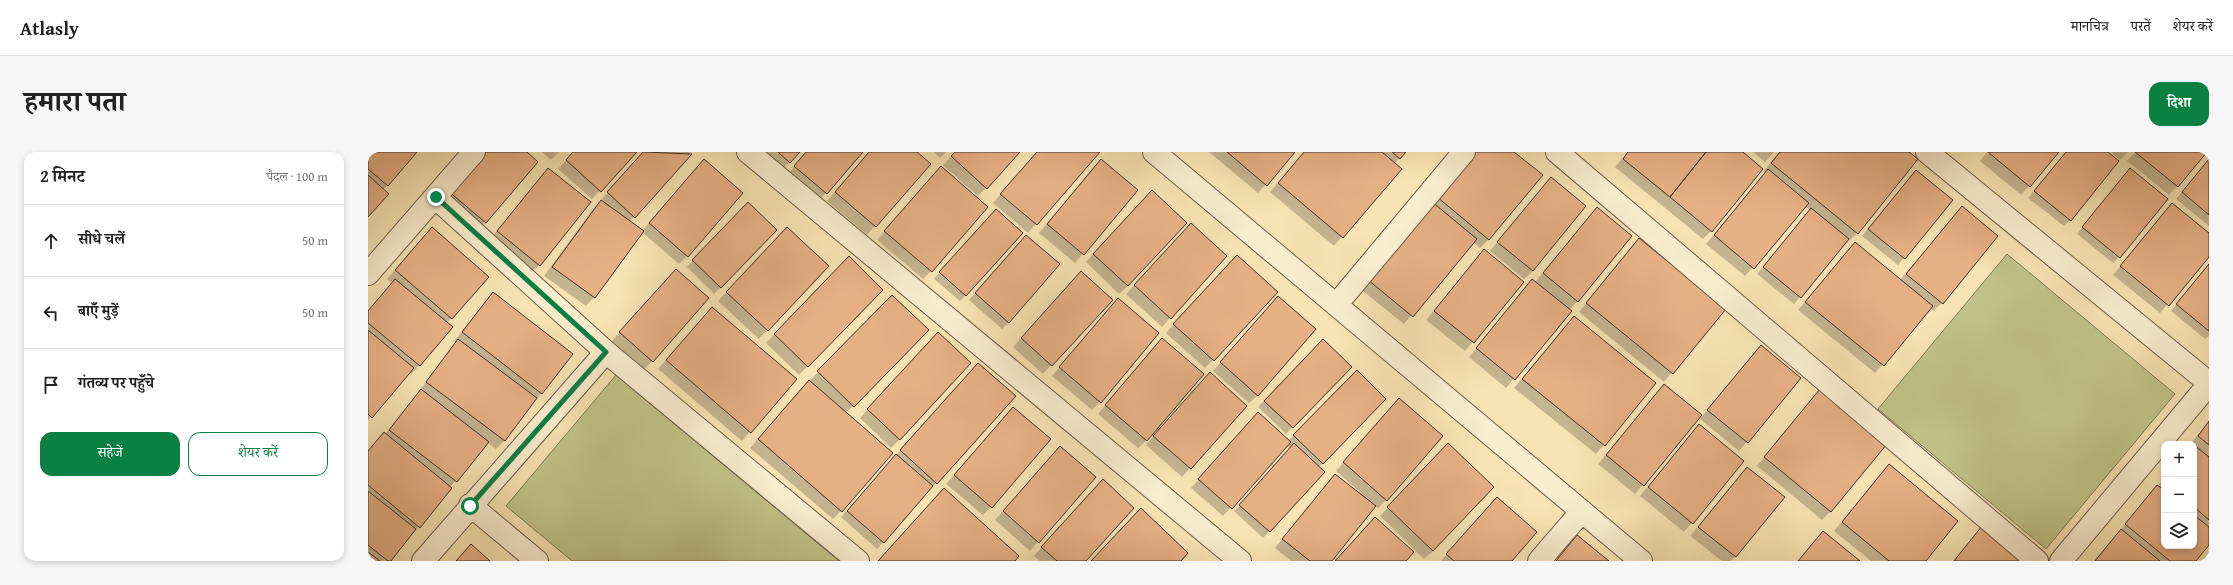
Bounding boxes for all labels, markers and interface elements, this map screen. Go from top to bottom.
text: Atlasly [20,14,79,42]
text: मानचित्र [2071,16,2109,36]
text: परतें [2131,16,2151,36]
text: शेयर करें [2173,16,2213,36]
text: हमारा पता [24,80,125,121]
button: दिशा [2149,82,2209,126]
text: 2 मिनट [40,163,85,188]
text: पैदल · 100 m [267,167,328,186]
route end [427,188,445,206]
text: सीधे चलें [78,228,125,249]
icon: ahead [40,230,62,252]
text: 50 m [302,231,328,250]
text: बाएँ मुड़ें [78,300,119,321]
icon: left [40,302,62,324]
text: 50 m [302,303,328,322]
text: गंतव्य पर पहुँचे [78,372,154,393]
icon: arrive [40,374,62,396]
button: सहेजें [40,432,180,476]
button: शेयर करें [188,432,328,476]
map controls [2161,441,2197,549]
button: + [2161,441,2197,477]
button: − [2161,477,2197,513]
route start [461,497,479,515]
button: layers [2161,513,2197,549]

